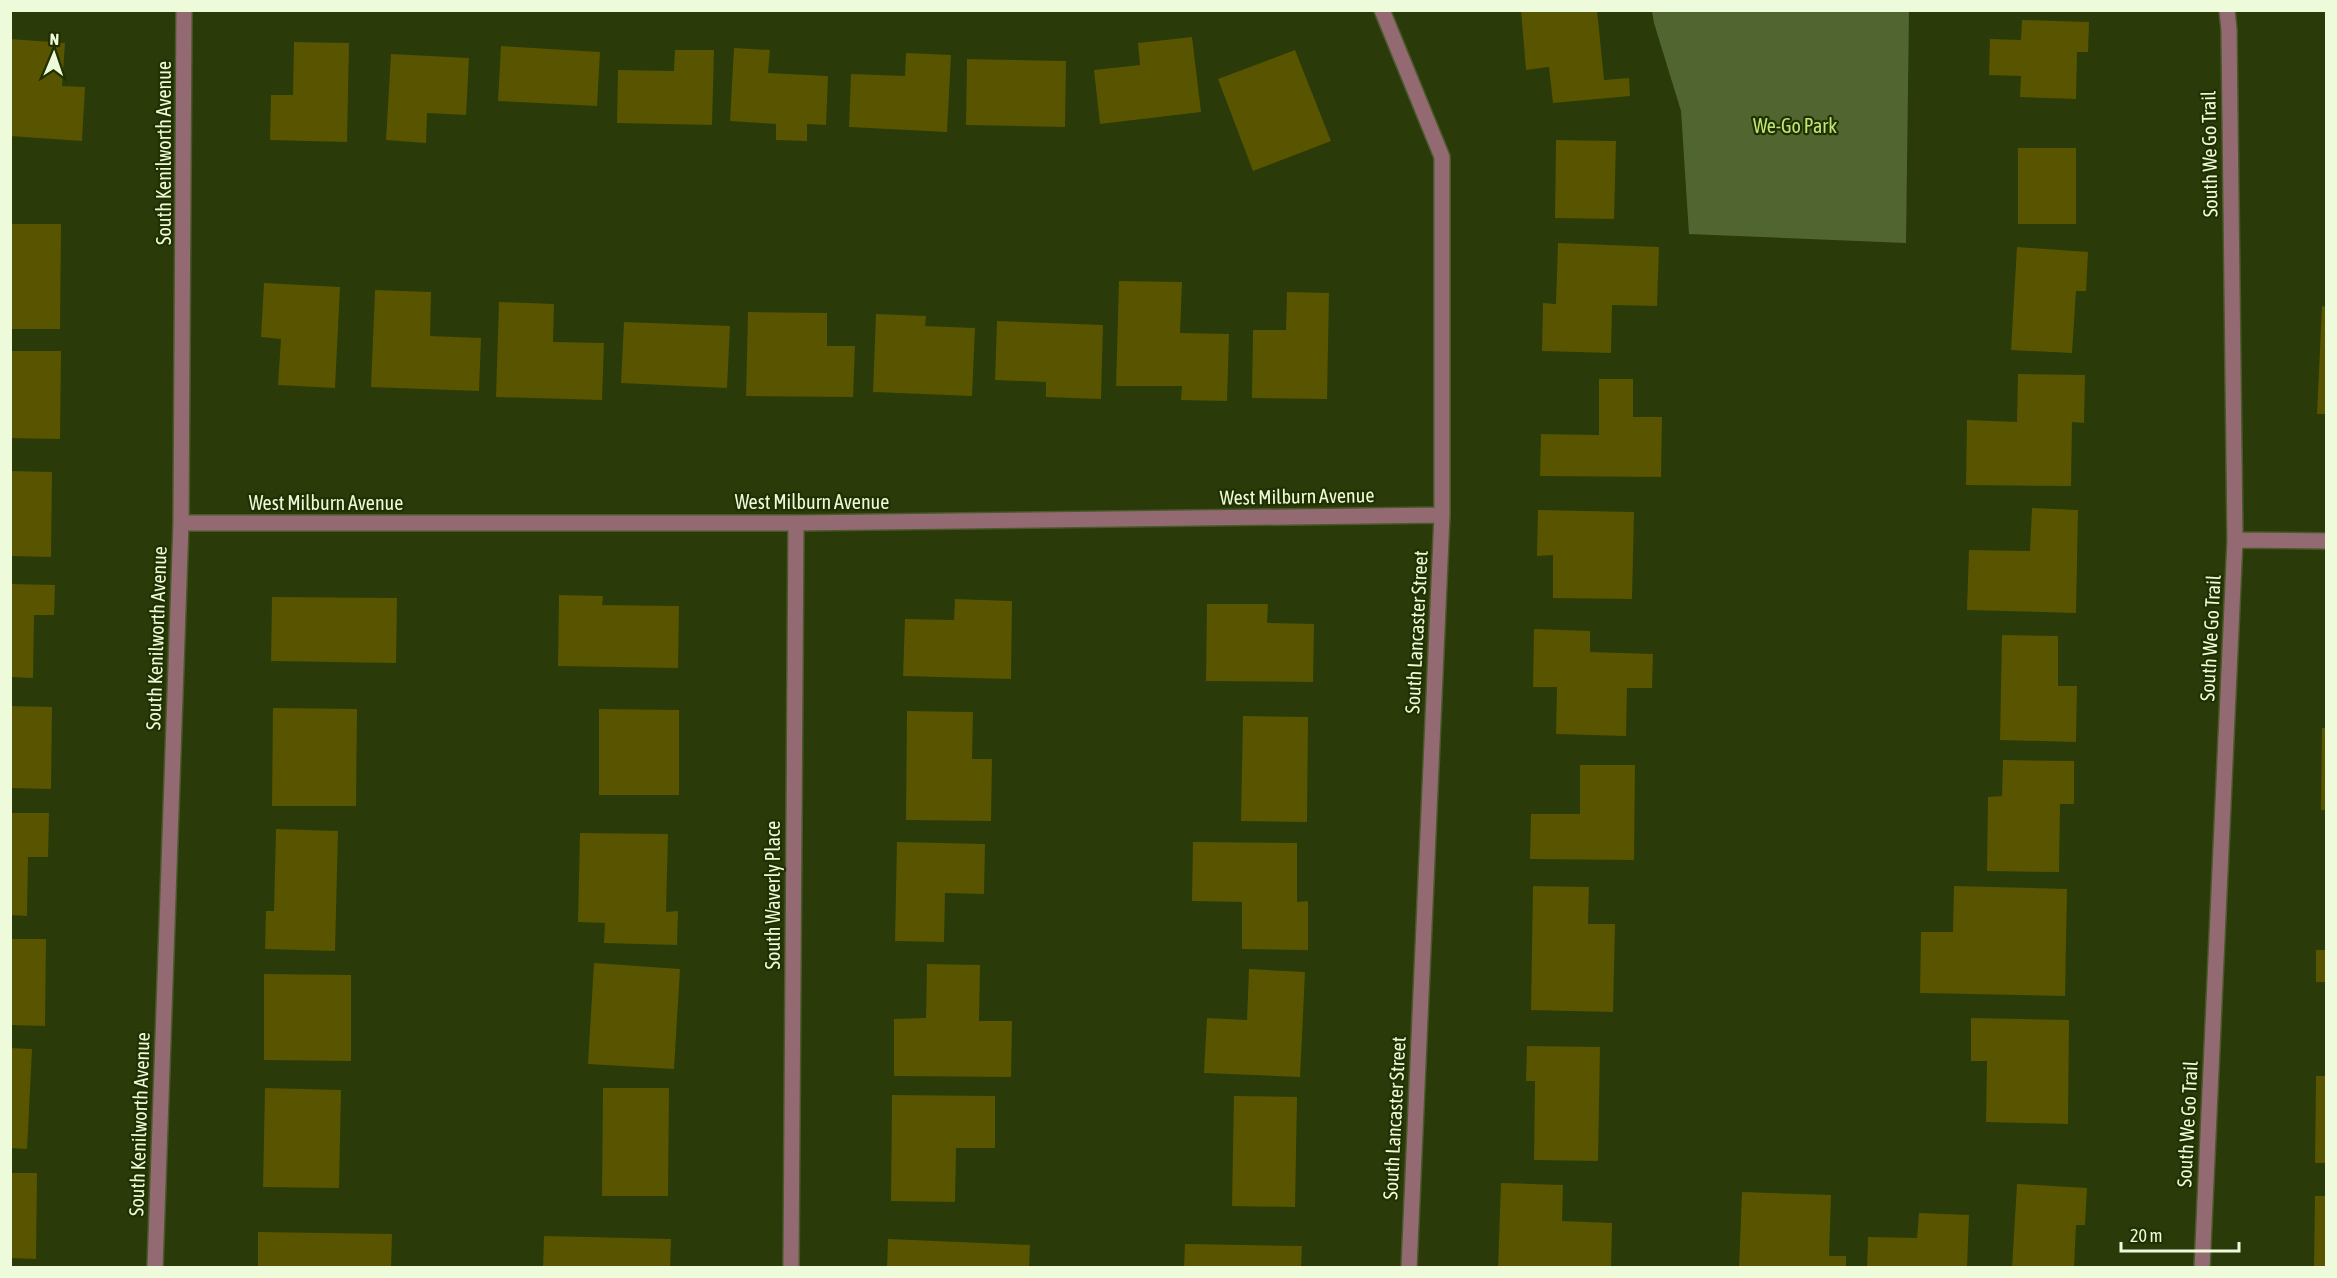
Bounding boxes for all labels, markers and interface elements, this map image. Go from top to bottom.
north arrow [24,24,84,84]
text: N [49,30,60,48]
street label: South Kenilworth Avenue [152,61,175,245]
street label: South We Go Trail [2196,90,2222,217]
park label: We-Go Park [1753,114,1837,137]
street label: West Milburn Avenue [1219,483,1375,509]
street label: West Milburn Avenue [735,490,889,513]
street label: West Milburn Avenue [249,491,403,514]
street label: South Kenilworth Avenue [141,546,171,730]
street label: South Lancaster Street [1400,550,1432,714]
street label: South We Go Trail [2195,574,2225,702]
street label: South Waverly Place [761,821,784,969]
street label: South Kenilworth Avenue [124,1032,154,1216]
street label: South Lancaster Street [1378,1036,1410,1200]
street label: South We Go Trail [2172,1060,2202,1188]
scale bar [2121,1215,2240,1253]
text: 20 m [2130,1225,2162,1246]

